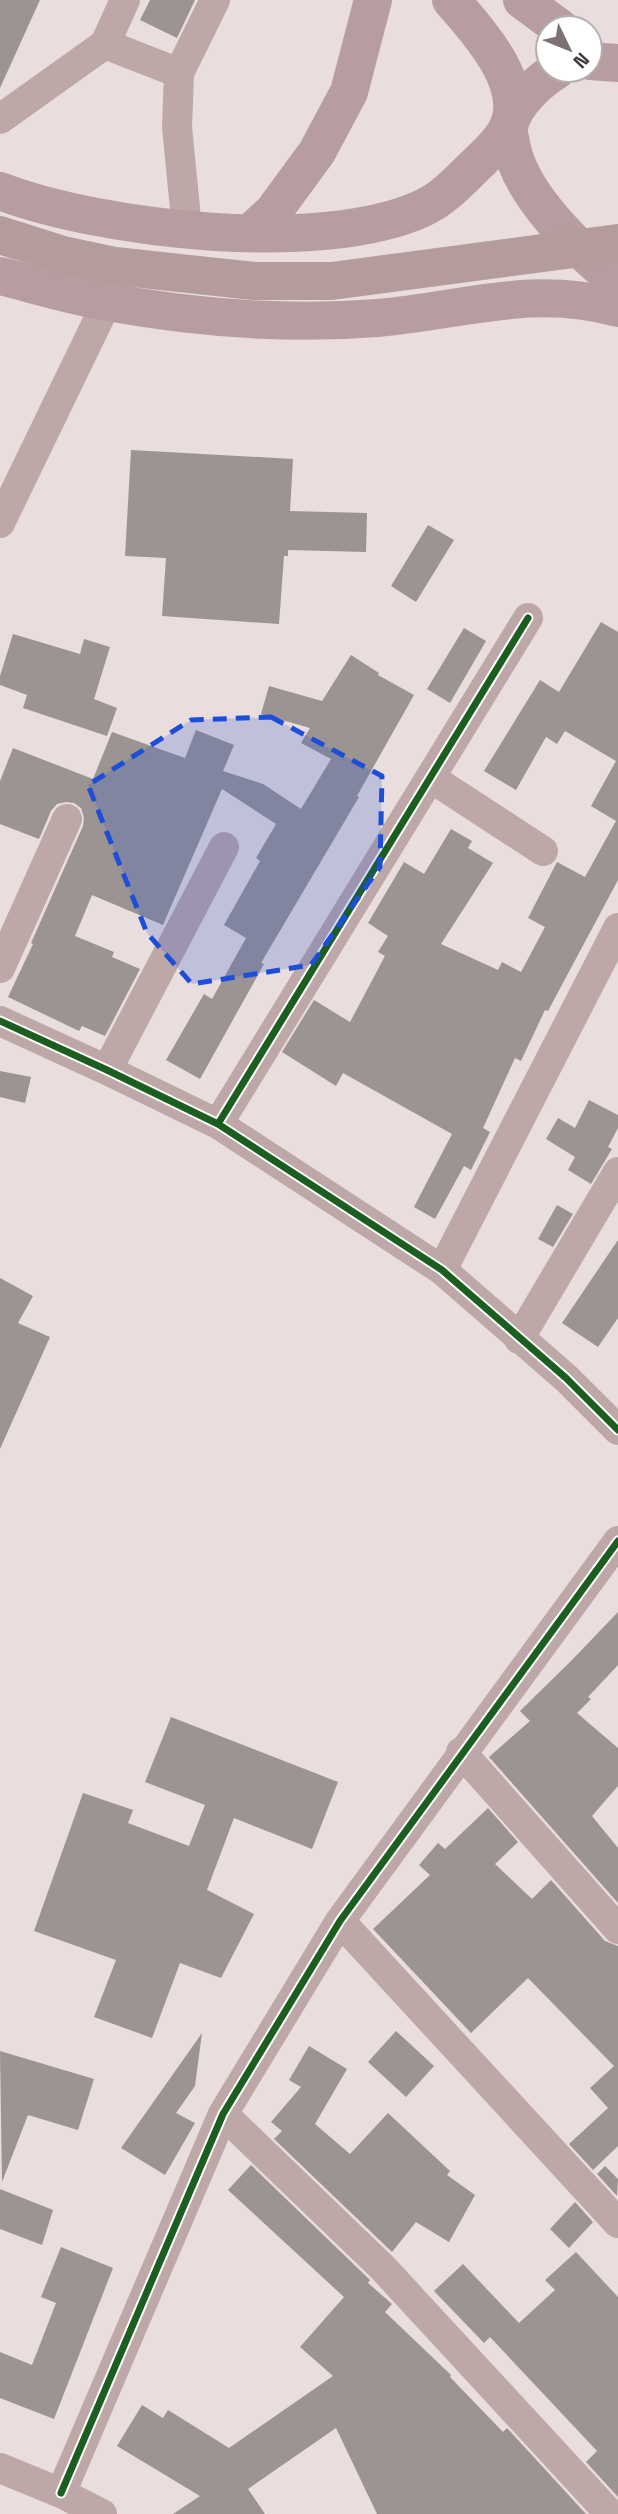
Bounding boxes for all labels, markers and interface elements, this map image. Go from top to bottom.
north arrow [534,14,604,84]
text: N [568,47,595,73]

